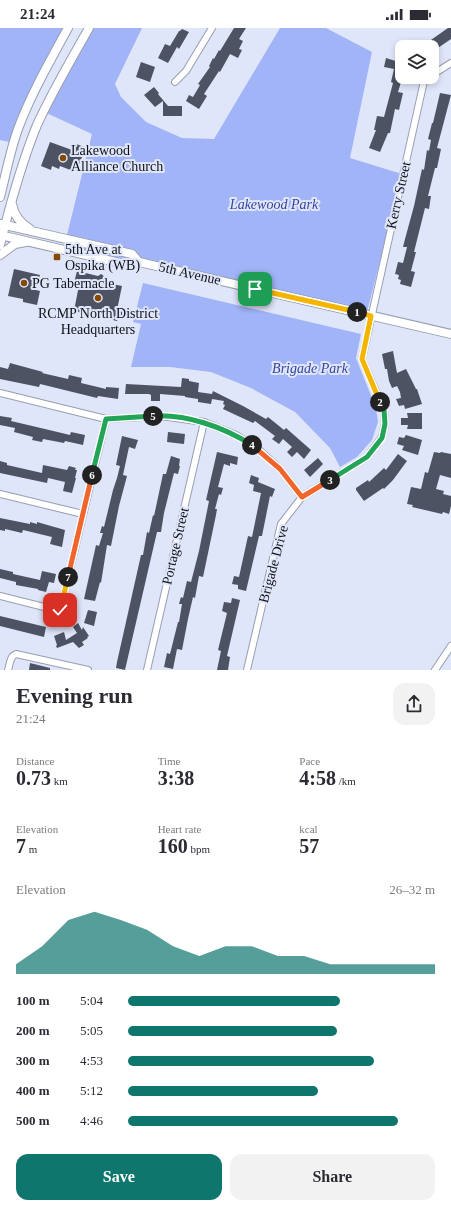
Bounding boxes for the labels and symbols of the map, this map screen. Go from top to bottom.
place label: Lakewood Alliance Church [71,143,163,174]
marker: Lakewood Alliance Church [58,153,68,163]
street label: Kerry Street [383,160,414,230]
park label: Lakewood Park [229,197,319,212]
place label: 5th Ave at Ospika (WB) [65,242,140,274]
marker: 5th Ave at Ospika (WB) [52,252,62,262]
street label: 5th Avenue [157,259,222,288]
pin [238,272,272,306]
place label: PG Tabernacle [32,276,114,291]
marker: PG Tabernacle [19,278,29,288]
marker: RCMP North District Headquarters [93,293,103,303]
pin: 1 [347,302,367,322]
place label: RCMP North District Headquarters [38,306,158,337]
park label: Brigade Park [272,361,349,376]
pin: 2 [370,392,390,412]
pin: 5 [143,406,163,426]
pin: 4 [242,435,262,455]
pin: 6 [82,465,102,485]
pin: 3 [320,470,340,490]
street label: Portage Street [159,506,192,586]
street label: Brigade Drive [256,524,291,605]
pin: 7 [58,567,78,587]
pin [43,593,77,627]

